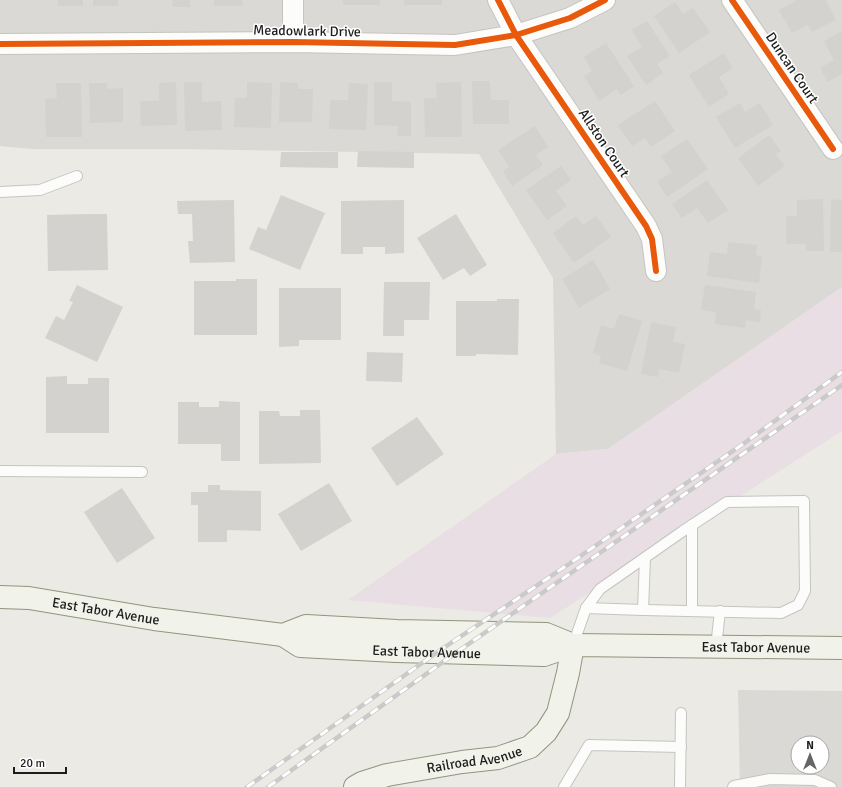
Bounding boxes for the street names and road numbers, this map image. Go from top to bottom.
street label: Meadowlark Drive [253,22,361,40]
street label: Duncan Court [762,29,822,107]
street label: Allston Court [575,105,633,181]
street label: East Tabor Avenue [51,594,161,628]
street label: East Tabor Avenue [701,638,810,656]
street label: East Tabor Avenue [372,641,481,662]
street label: Railroad Avenue [425,742,524,777]

